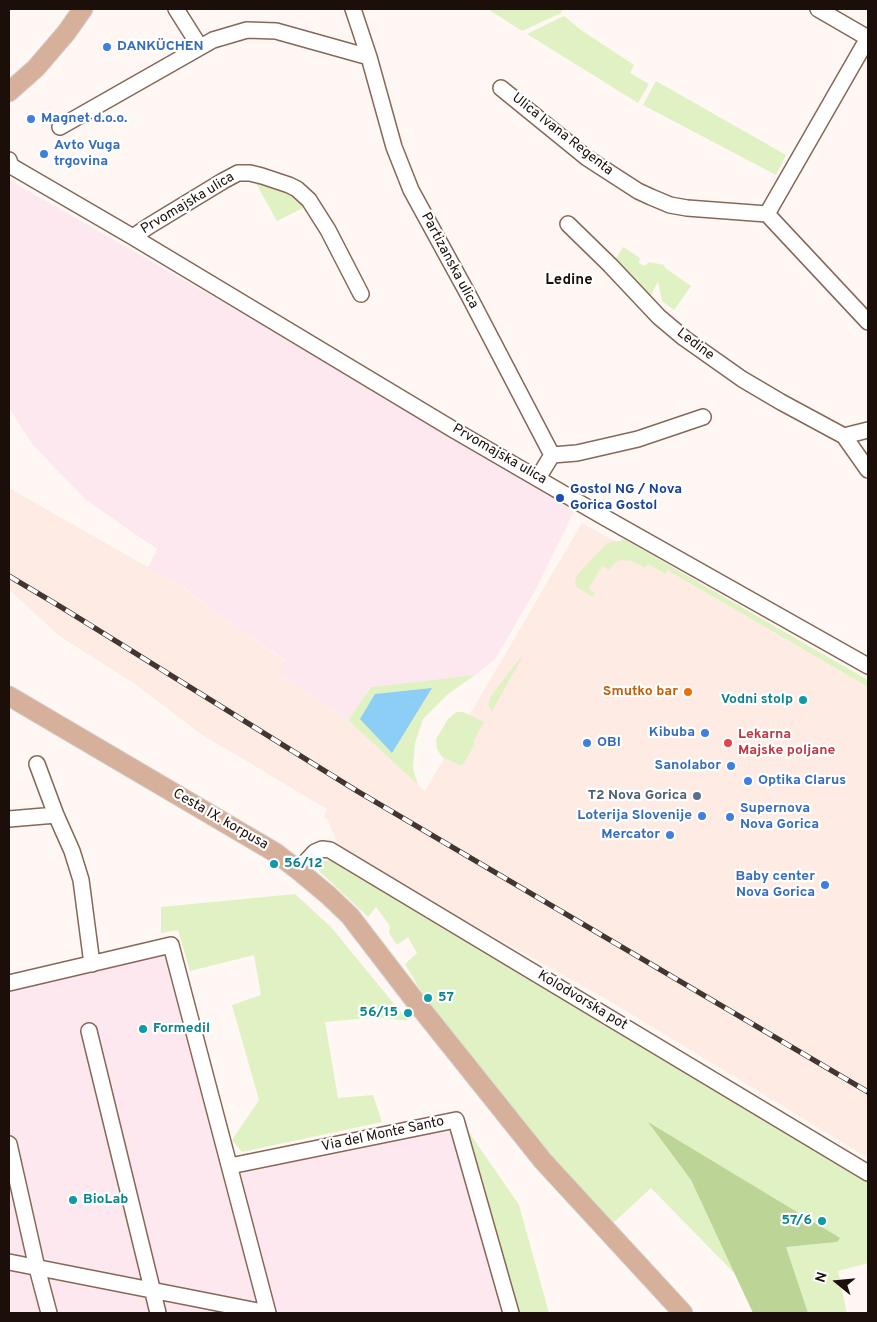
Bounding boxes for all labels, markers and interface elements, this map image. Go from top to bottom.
place label: DANKÜCHEN [117,39,203,55]
marker: DANKÜCHEN [101,41,113,53]
street label: Ulica Ivana Regenta [508,90,616,180]
place label: Magnet d.o.o. [41,111,127,127]
marker: Magnet d.o.o. [25,113,37,125]
place label: Avto Vuga trgovina [54,138,120,170]
marker: Avto Vuga trgovina [38,148,50,160]
street label: Prvomajska ulica [138,169,238,239]
street label: Partizanska ulica [417,210,481,312]
district label: Ledine [545,272,593,290]
street label: Ledine [673,325,717,365]
street label: Prvomajska ulica [449,421,549,489]
place label: Gostol NG / Nova Gorica Gostol [570,482,682,514]
marker: Gostol NG / Nova Gorica Gostol [554,492,566,504]
place label: Smutko bar [603,684,678,700]
marker: Smutko bar [682,686,694,698]
place label: Vodni stolp [721,692,793,708]
marker: Vodni stolp [797,694,809,706]
place label: Kibuba [649,725,695,741]
marker: Kibuba [699,727,711,739]
place label: Lekarna Majske poljane [738,727,835,760]
place label: OBI [597,735,621,751]
marker: OBI [581,737,593,749]
marker: Lekarna Majske poljane [722,737,734,749]
place label: Sanolabor [655,758,721,774]
marker: Sanolabor [725,760,737,772]
place label: Optika Clarus [758,773,846,789]
marker: Optika Clarus [742,775,754,787]
street label: Cesta IX. korpusa [169,786,271,854]
place label: T2 Nova Gorica [588,788,687,804]
marker: T2 Nova Gorica [691,790,703,802]
place label: Supernova Nova Gorica [740,801,819,834]
place label: Loterija Slovenije [577,808,692,824]
marker: Loterija Slovenije [696,810,708,822]
marker: Supernova Nova Gorica [724,811,736,823]
place label: Mercator [601,827,660,843]
marker: Mercator [664,829,676,841]
place label: 56/12 [284,856,323,872]
marker: 56/12 [268,858,280,870]
place label: Baby center Nova Gorica [736,869,815,902]
marker: Baby center Nova Gorica [819,879,831,891]
street label: Kolodvorska pot [534,968,630,1034]
place label: 57 [438,990,454,1006]
marker: 57 [422,992,434,1004]
place label: 56/15 [359,1005,398,1021]
marker: 56/15 [402,1007,414,1019]
place label: Formedil [153,1021,210,1037]
marker: Formedil [137,1023,149,1035]
street label: Via del Monte Santo [320,1114,446,1156]
place label: BioLab [83,1192,128,1208]
marker: BioLab [67,1194,79,1206]
place label: 57/6 [782,1213,812,1229]
marker: 57/6 [816,1215,828,1227]
north arrow [812,1257,862,1307]
text: N [813,1270,832,1285]

